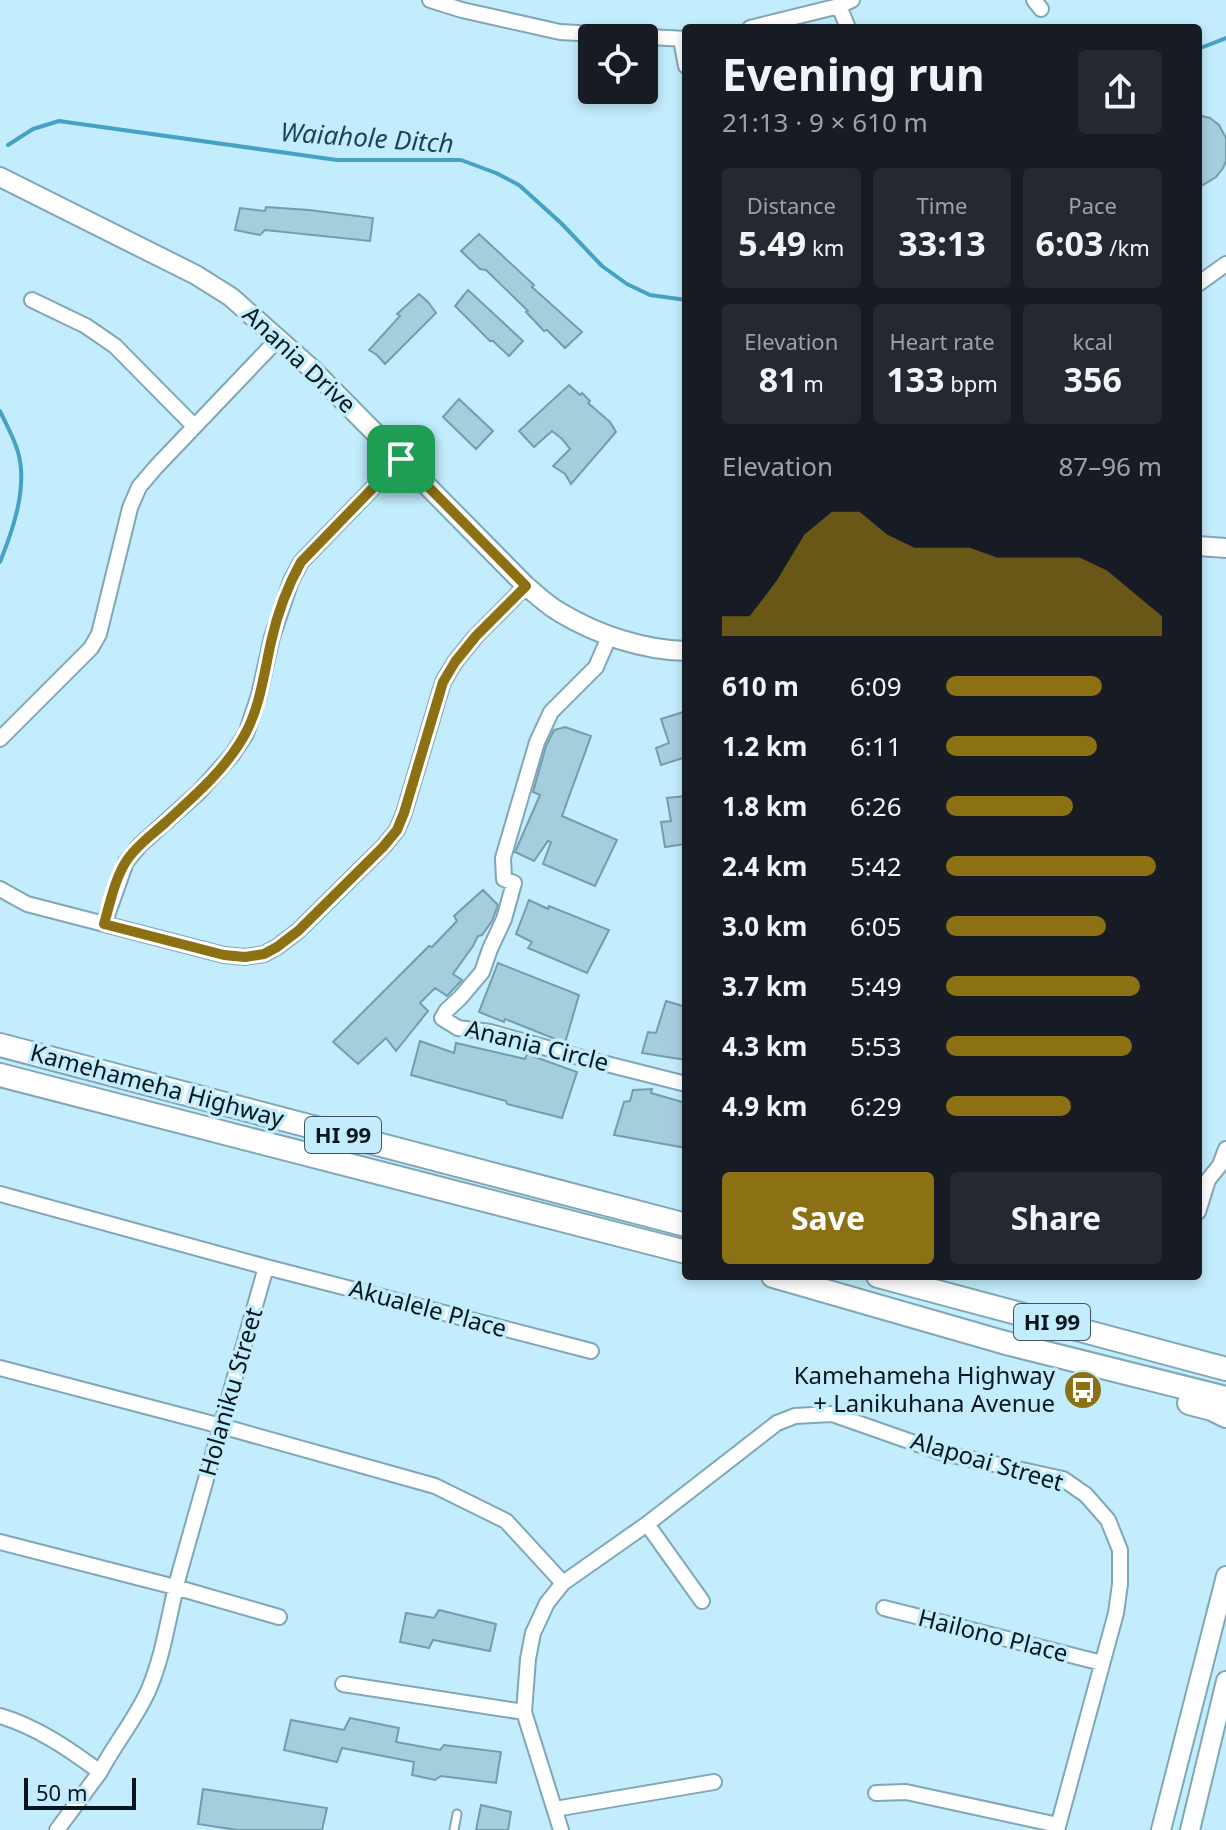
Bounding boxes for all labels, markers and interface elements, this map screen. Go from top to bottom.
map controls [578,24,658,104]
button: locate [578,24,658,104]
text: Evening run [722,44,985,104]
button: share [1078,50,1162,134]
text: 21:13 · 9 × 610 m [722,104,928,140]
water label: Waiahole Ditch [279,113,455,161]
text: Distance [747,190,836,220]
text: Time [917,190,967,220]
text: Pace [1068,190,1117,220]
text: 5.49 [738,220,806,266]
text: 33:13 [898,220,986,266]
text: 6:03 [1036,220,1104,266]
text: km [806,232,844,262]
text: /km [1104,232,1150,262]
street label: Anania Drive [236,298,364,420]
text: Elevation [744,326,838,356]
text: Heart rate [889,326,995,356]
text: kcal [1073,326,1113,356]
text: 81 [759,356,798,402]
text: 133 [886,356,944,402]
text: 356 [1063,356,1122,402]
text: m [798,368,824,398]
text: bpm [944,368,998,398]
pin [367,425,435,493]
icon: arrive [379,437,423,481]
text: Elevation [722,448,833,484]
text: 87–96 m [1058,448,1162,484]
text: 610 m [722,668,799,704]
text: 6:09 [850,668,902,704]
text: 1.2 km [722,728,807,764]
text: 6:11 [850,728,902,764]
text: 1.8 km [722,788,807,824]
text: 6:26 [850,788,902,824]
text: 2.4 km [722,848,807,884]
text: 5:42 [850,848,902,884]
text: 3.0 km [722,908,807,944]
text: 6:05 [850,908,902,944]
text: 3.7 km [722,968,807,1004]
text: 5:49 [850,968,902,1004]
street label: Anania Circle [462,1011,612,1078]
text: 4.3 km [722,1028,807,1064]
text: 5:53 [850,1028,902,1064]
street label: Kamehameha Highway [27,1035,289,1134]
text: 4.9 km [722,1088,807,1124]
text: 6:29 [850,1088,902,1124]
road number: HI 99 [305,1117,381,1153]
button: Save [722,1172,934,1264]
button: Share [950,1172,1162,1264]
street label: Akualele Place [346,1271,511,1344]
street label: Holaniku Street [190,1303,269,1480]
road number: HI 99 [1014,1304,1090,1340]
place label: Kamehameha Highway + Lanikuhana Avenue [794,1358,1056,1419]
bus stop icon: Kamehameha Highway + Lanikuhana Avenue [1062,1369,1104,1411]
street label: Alapoai Street [907,1423,1068,1498]
street label: Hailono Place [915,1600,1072,1669]
scale bar [24,1774,136,1810]
text: 50 m [36,1777,87,1807]

